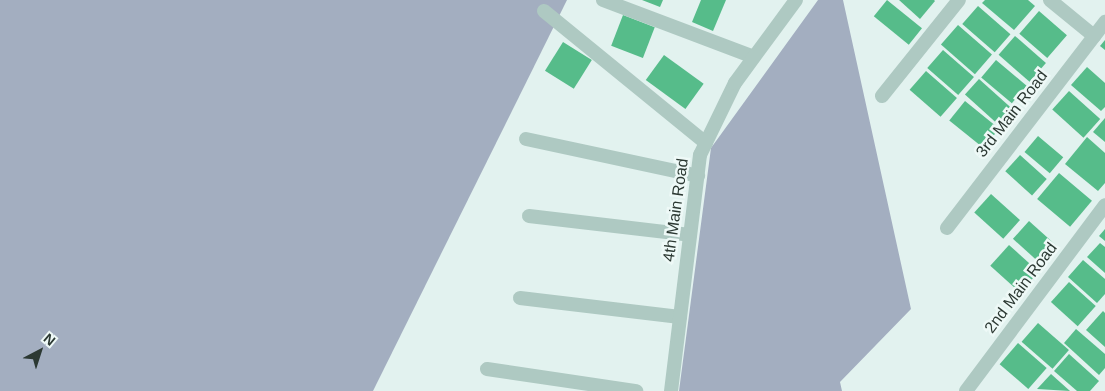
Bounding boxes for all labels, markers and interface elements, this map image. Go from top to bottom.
street label: 3rd Main Road [972,67,1052,161]
street label: 4th Main Road [659,157,693,263]
street label: 2nd Main Road [981,239,1061,337]
north arrow [15,326,65,376]
text: N [41,330,59,349]

